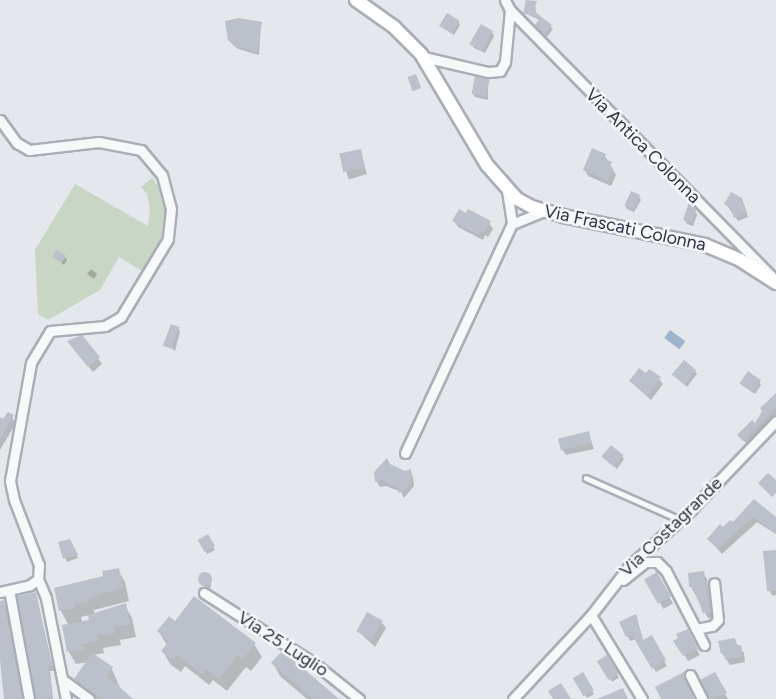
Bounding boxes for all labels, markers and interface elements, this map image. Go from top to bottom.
street label: Via Antica Colonna [581,84,705,208]
street label: Via Frascati Colonna [542,200,708,256]
street label: Via Costagrande [615,473,727,581]
street label: Via 25 Luglio [234,607,332,681]

